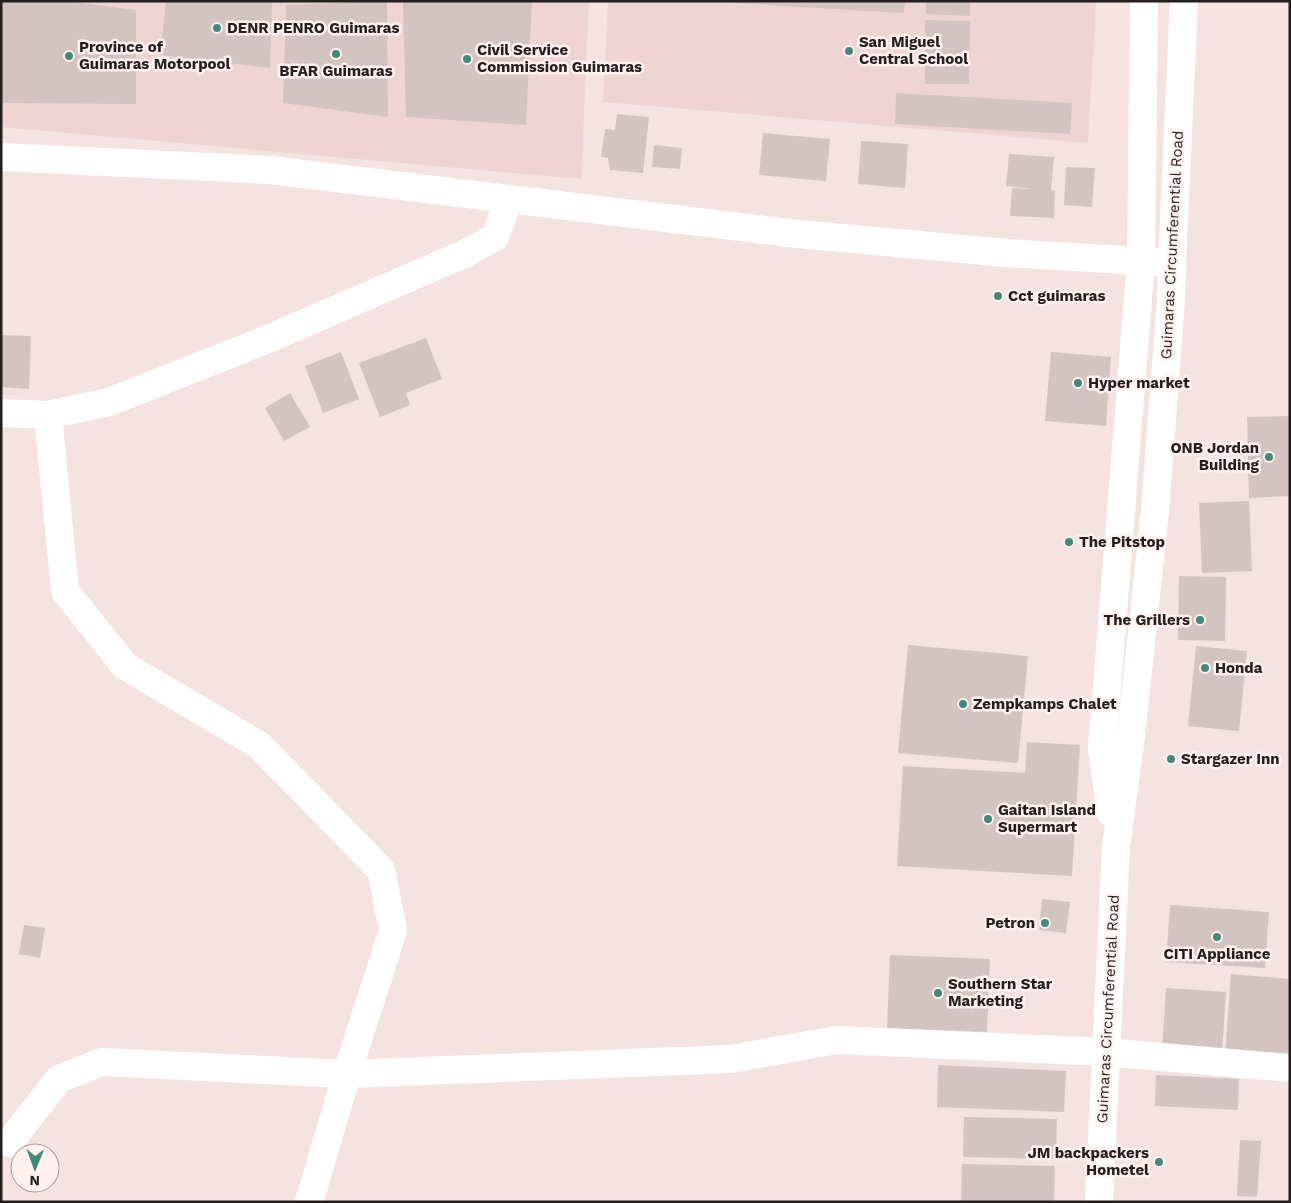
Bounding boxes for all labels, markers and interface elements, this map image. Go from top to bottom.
place label: DENR PENRO Guimaras [227,19,400,37]
marker: DENR PENRO Guimaras [211,22,223,34]
place label: San Miguel Central School [859,33,968,68]
place label: Province of Guimaras Motorpool [79,38,231,73]
place label: Civil Service Commission Guimaras [477,41,642,76]
marker: San Miguel Central School [843,45,855,57]
marker: BFAR Guimaras [330,48,342,60]
marker: Province of Guimaras Motorpool [63,50,75,62]
marker: Civil Service Commission Guimaras [461,53,473,65]
place label: BFAR Guimaras [279,62,393,80]
street label: Guimaras Circumferential Road [1157,130,1187,360]
place label: Cct guimaras [1008,287,1105,305]
marker: Cct guimaras [992,290,1004,302]
place label: Hyper market [1088,374,1190,392]
marker: Hyper market [1072,377,1084,389]
place label: ONB Jordan Building [1171,439,1260,474]
marker: ONB Jordan Building [1263,451,1275,463]
place label: The Pitstop [1079,533,1165,551]
marker: The Pitstop [1063,536,1075,548]
place label: The Grillers [1104,611,1190,629]
marker: The Grillers [1194,614,1206,626]
place label: Honda [1215,659,1263,677]
marker: Honda [1199,662,1211,674]
place label: Zempkamps Chalet [973,695,1117,713]
marker: Zempkamps Chalet [957,698,969,710]
place label: Stargazer Inn [1181,750,1280,768]
marker: Stargazer Inn [1165,753,1177,765]
place label: Gaitan Island Supermart [998,801,1096,836]
marker: Gaitan Island Supermart [982,813,994,825]
street label: Guimaras Circumferential Road [1093,894,1123,1124]
place label: Petron [985,914,1035,932]
marker: Petron [1039,917,1051,929]
marker: CITI Appliance [1211,931,1223,943]
place label: CITI Appliance [1164,945,1271,963]
place label: Southern Star Marketing [948,975,1053,1010]
marker: Southern Star Marketing [932,987,944,999]
north arrow [10,1143,60,1193]
place label: JM backpackers Hometel [1028,1144,1149,1179]
marker: JM backpackers Hometel [1153,1156,1165,1168]
text: N [29,1173,40,1189]

